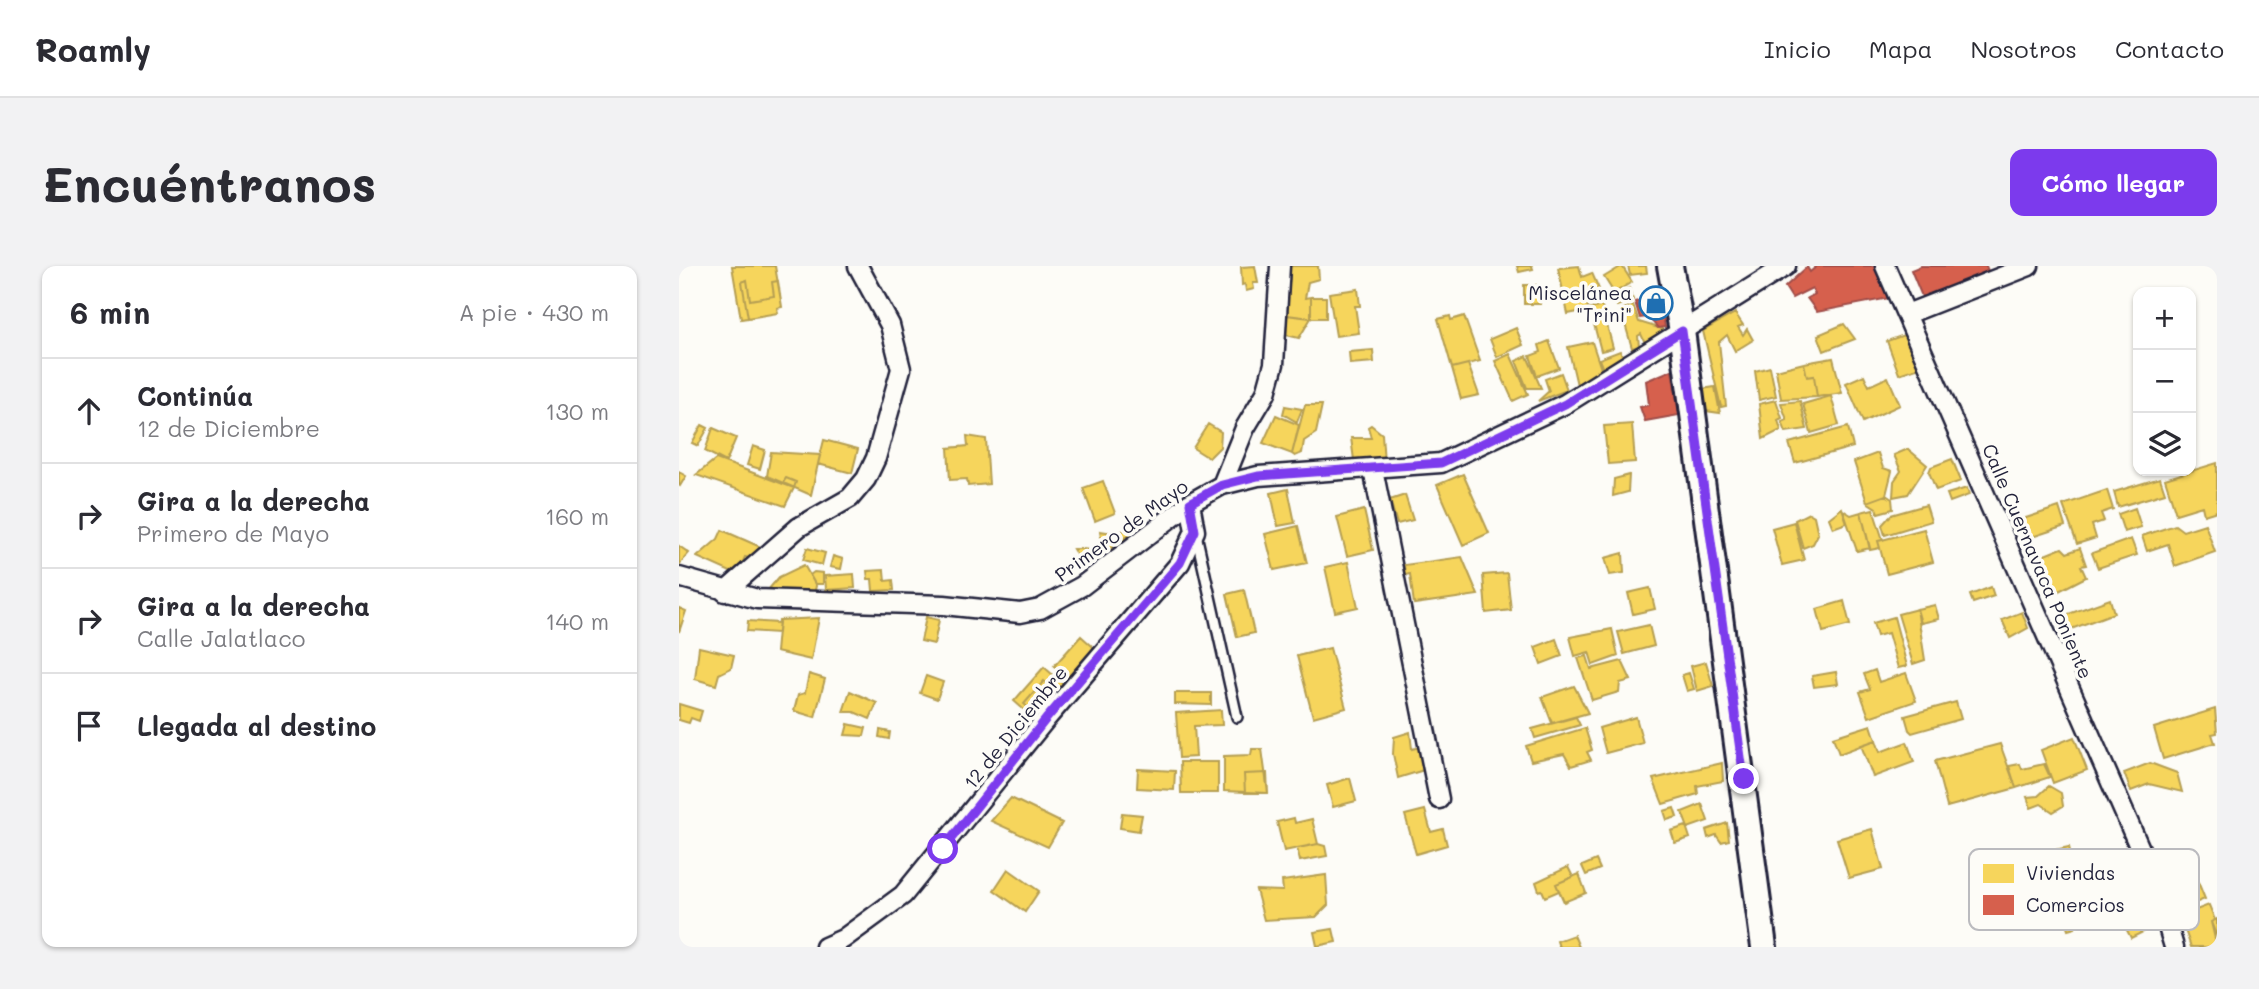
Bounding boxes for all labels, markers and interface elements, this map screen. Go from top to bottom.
text: Roamly [35,27,151,70]
text: Inicio [1764,33,1831,64]
text: Mapa [1869,33,1933,64]
text: Nosotros [1971,33,2077,64]
text: Contacto [2115,33,2224,64]
button: Cómo llegar [2010,149,2217,216]
text: Encuéntranos [42,151,376,214]
place label: Miscelánea "Trini" [1528,280,1632,327]
shop icon: Miscelánea "Trini" [1637,284,1675,322]
map controls [2133,287,2196,476]
button: + [2133,287,2196,350]
text: 6 min [70,292,150,332]
text: A pie · 430 m [459,297,609,327]
button: − [2133,350,2196,413]
text: Continúa [137,379,253,413]
icon: ahead [70,392,108,430]
text: 130 m [545,396,609,426]
text: 12 de Diciembre [137,413,320,443]
button: layers [2133,413,2196,476]
street label: Calle Cuernavaca Poniente [1977,440,2099,682]
street label: Primero de Mayo [1049,473,1193,587]
text: Gira a la derecha [137,484,370,518]
icon: right [70,497,108,535]
text: 160 m [545,501,609,531]
text: Primero de Mayo [137,518,329,548]
text: Gira a la derecha [137,589,370,623]
icon: right [70,602,108,640]
text: 140 m [545,606,609,636]
text: Calle Jalatlaco [137,623,305,653]
street label: 12 de Diciembre [958,660,1072,794]
icon: arrive [70,707,108,745]
text: Llegada al destino [137,709,376,743]
route end [1728,763,1759,794]
route start [927,833,958,864]
legend [1969,849,2199,930]
text: Viviendas [2026,860,2115,885]
text: Comercios [2026,892,2125,917]

